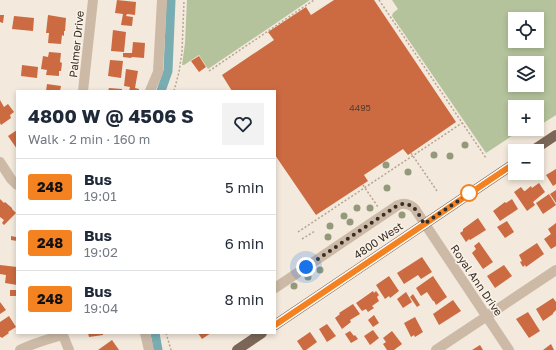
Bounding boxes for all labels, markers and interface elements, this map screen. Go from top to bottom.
street label: Palmer Drive [66,10,86,78]
map controls [508,12,544,180]
button: locate [508,12,544,48]
button: layers [508,56,544,92]
button: + [508,100,544,136]
house number: 4495 [349,102,371,113]
button: heart [222,103,264,145]
text: 4800 W @ 4506 S [28,104,194,127]
text: Walk · 2 min · 160 m [28,131,150,147]
button: − [508,144,544,180]
text: Bus [84,170,112,188]
text: 248 [37,178,63,195]
text: 5 min [225,178,264,196]
unlabelled marker [460,184,478,202]
text: 19:01 [84,188,116,204]
street label: 4800 West [351,219,405,261]
text: Bus [84,226,112,244]
text: 248 [37,234,63,251]
text: 6 min [225,234,264,252]
street label: Royal Ann Drive [448,242,506,318]
text: 19:02 [84,244,118,260]
your location [296,257,316,277]
text: Bus [84,282,112,300]
text: 248 [37,290,63,307]
text: 8 min [225,290,264,308]
text: 19:04 [84,300,118,316]

